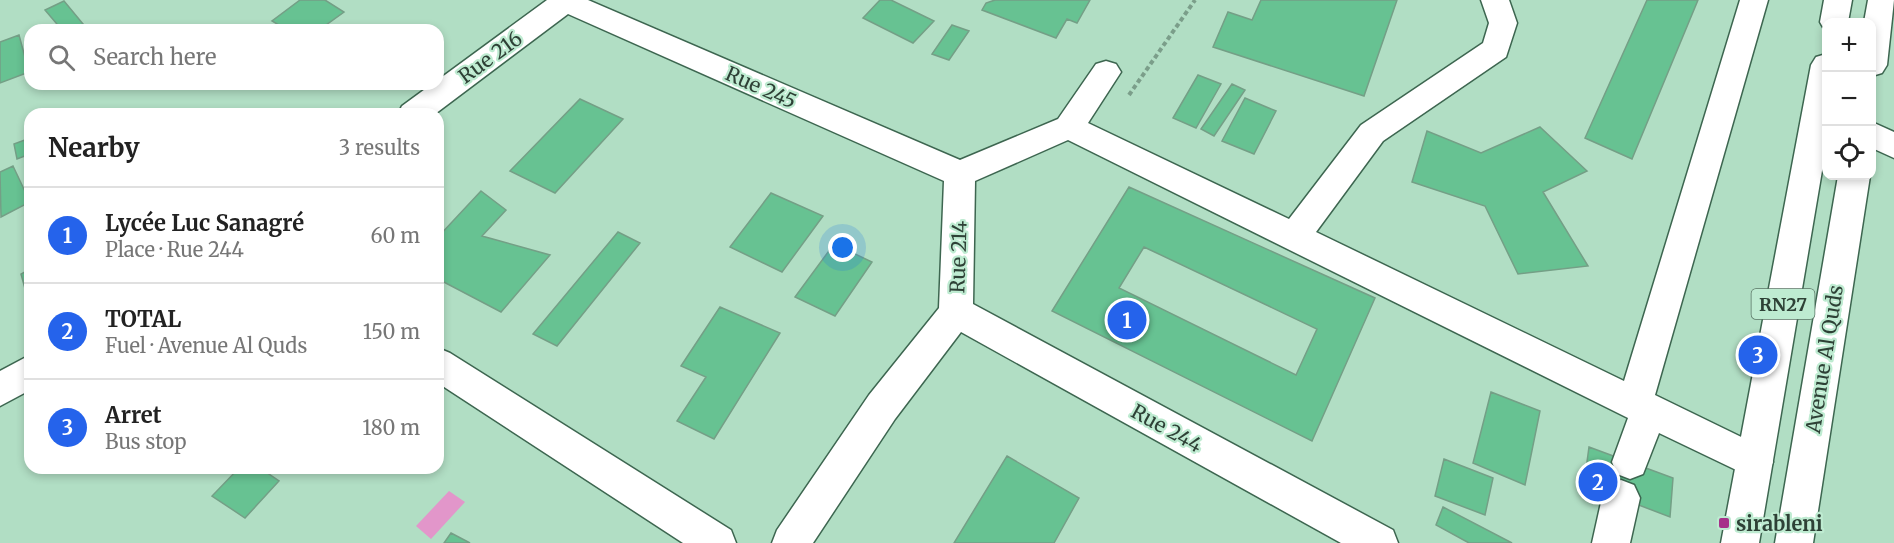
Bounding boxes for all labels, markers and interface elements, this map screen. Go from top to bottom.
map controls [1822,18,1876,180]
button: + [1822,18,1876,72]
search box [24,24,444,90]
street label: Rue 216 [453,25,527,89]
icon: search [45,41,78,74]
text: Search here [93,43,216,71]
street label: Rue 245 [722,60,800,114]
button: − [1822,72,1876,126]
button: locate [1822,126,1876,180]
text: Nearby [48,131,140,164]
text: 3 results [339,135,420,160]
text: Lycée Luc Sanagré [105,209,304,237]
street label: Rue 214 [944,220,972,294]
text: 1 [63,223,72,248]
text: 60 m [370,223,420,248]
your location [828,233,857,262]
text: Place · Rue 244 [105,237,244,262]
street label: Avenue Al Quds [1800,283,1848,436]
road number: RN27 [1752,289,1814,319]
pin: 1 [1108,298,1146,342]
text: TOTAL [105,305,181,333]
text: 2 [62,319,73,344]
text: 150 m [363,319,420,344]
pin: 3 [1738,332,1778,378]
text: Fuel · Avenue Al Quds [105,333,307,358]
street label: Rue 244 [1127,398,1207,458]
text: Arret [105,401,162,429]
text: 3 [62,415,73,440]
text: 180 m [362,415,420,440]
text: Bus stop [105,429,187,454]
pin: 2 [1578,460,1618,504]
place label: sirableni [1736,511,1823,536]
marker: sirableni [1717,516,1731,530]

